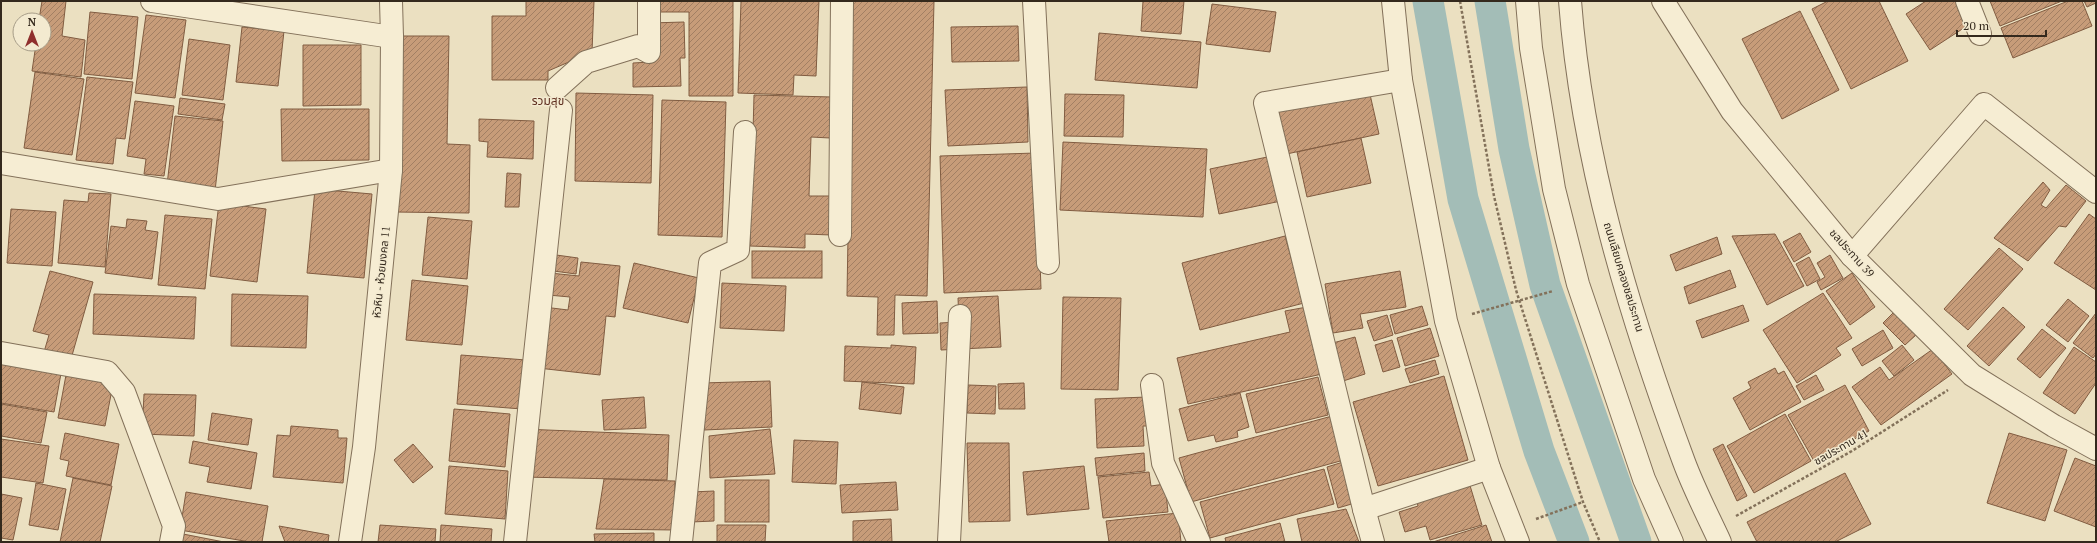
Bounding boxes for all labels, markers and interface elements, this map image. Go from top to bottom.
north arrow [12,12,52,52]
scale bar [1957,12,2046,38]
text: N [28,15,37,29]
text: 20 m [1963,18,1990,33]
district label: รวมสุข [532,93,564,108]
street label: ถนนเลียบคลองชลประทาน [1601,220,1647,334]
street label: หัวหิน - ห้วยมงคล 11 [369,225,393,319]
street label: ชลประทาน 39 [1827,226,1877,280]
street label: ชลประทาน 41 [1811,426,1871,468]

